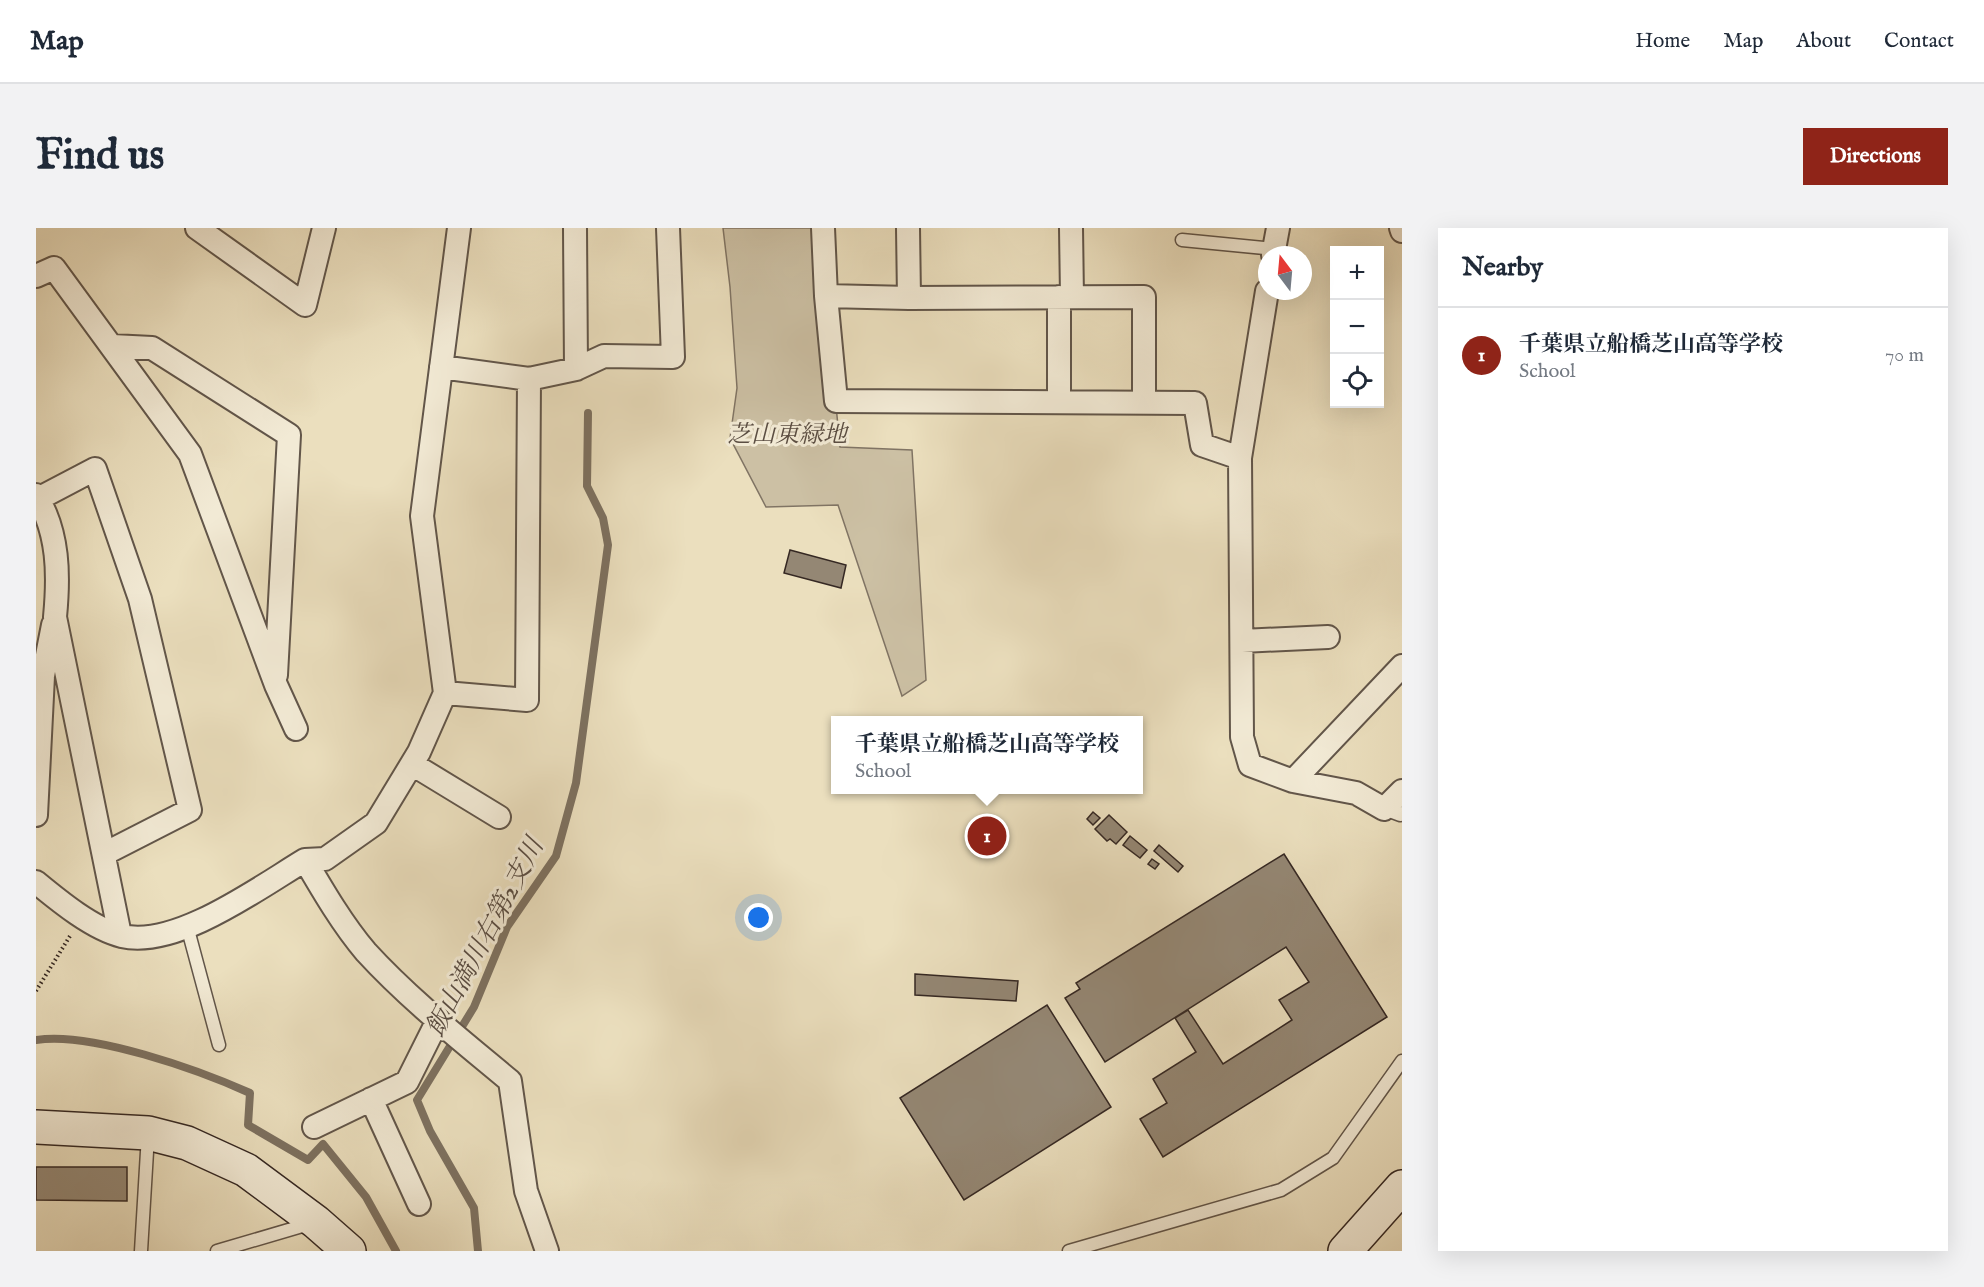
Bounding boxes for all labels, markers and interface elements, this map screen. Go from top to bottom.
text: Map [30,24,84,59]
text: Home [1635,28,1690,55]
text: Map [1723,28,1763,55]
text: About [1796,28,1851,55]
text: Contact [1884,28,1954,55]
button: Directions [1803,128,1948,185]
text: Find us [36,130,164,183]
north arrow [1258,246,1312,300]
map controls [1330,246,1384,408]
button: + [1330,246,1384,300]
text: Nearby [1462,251,1543,284]
button: − [1330,300,1384,354]
text: 千葉県立船橋芝山高等学校 [1519,331,1783,359]
text: 1 [1478,343,1485,368]
text: 70 m [1885,343,1924,368]
button: locate [1330,354,1384,408]
text: School [1519,359,1575,384]
park label: 芝山東緑地 [727,420,850,451]
popup [831,716,1143,794]
text: 千葉県立船橋芝山高等学校 [855,731,1119,759]
text: School [855,759,911,784]
pin: 1 [968,814,1006,858]
water label: 飯山満川右第2支川 [419,830,553,1043]
your location [744,903,773,932]

